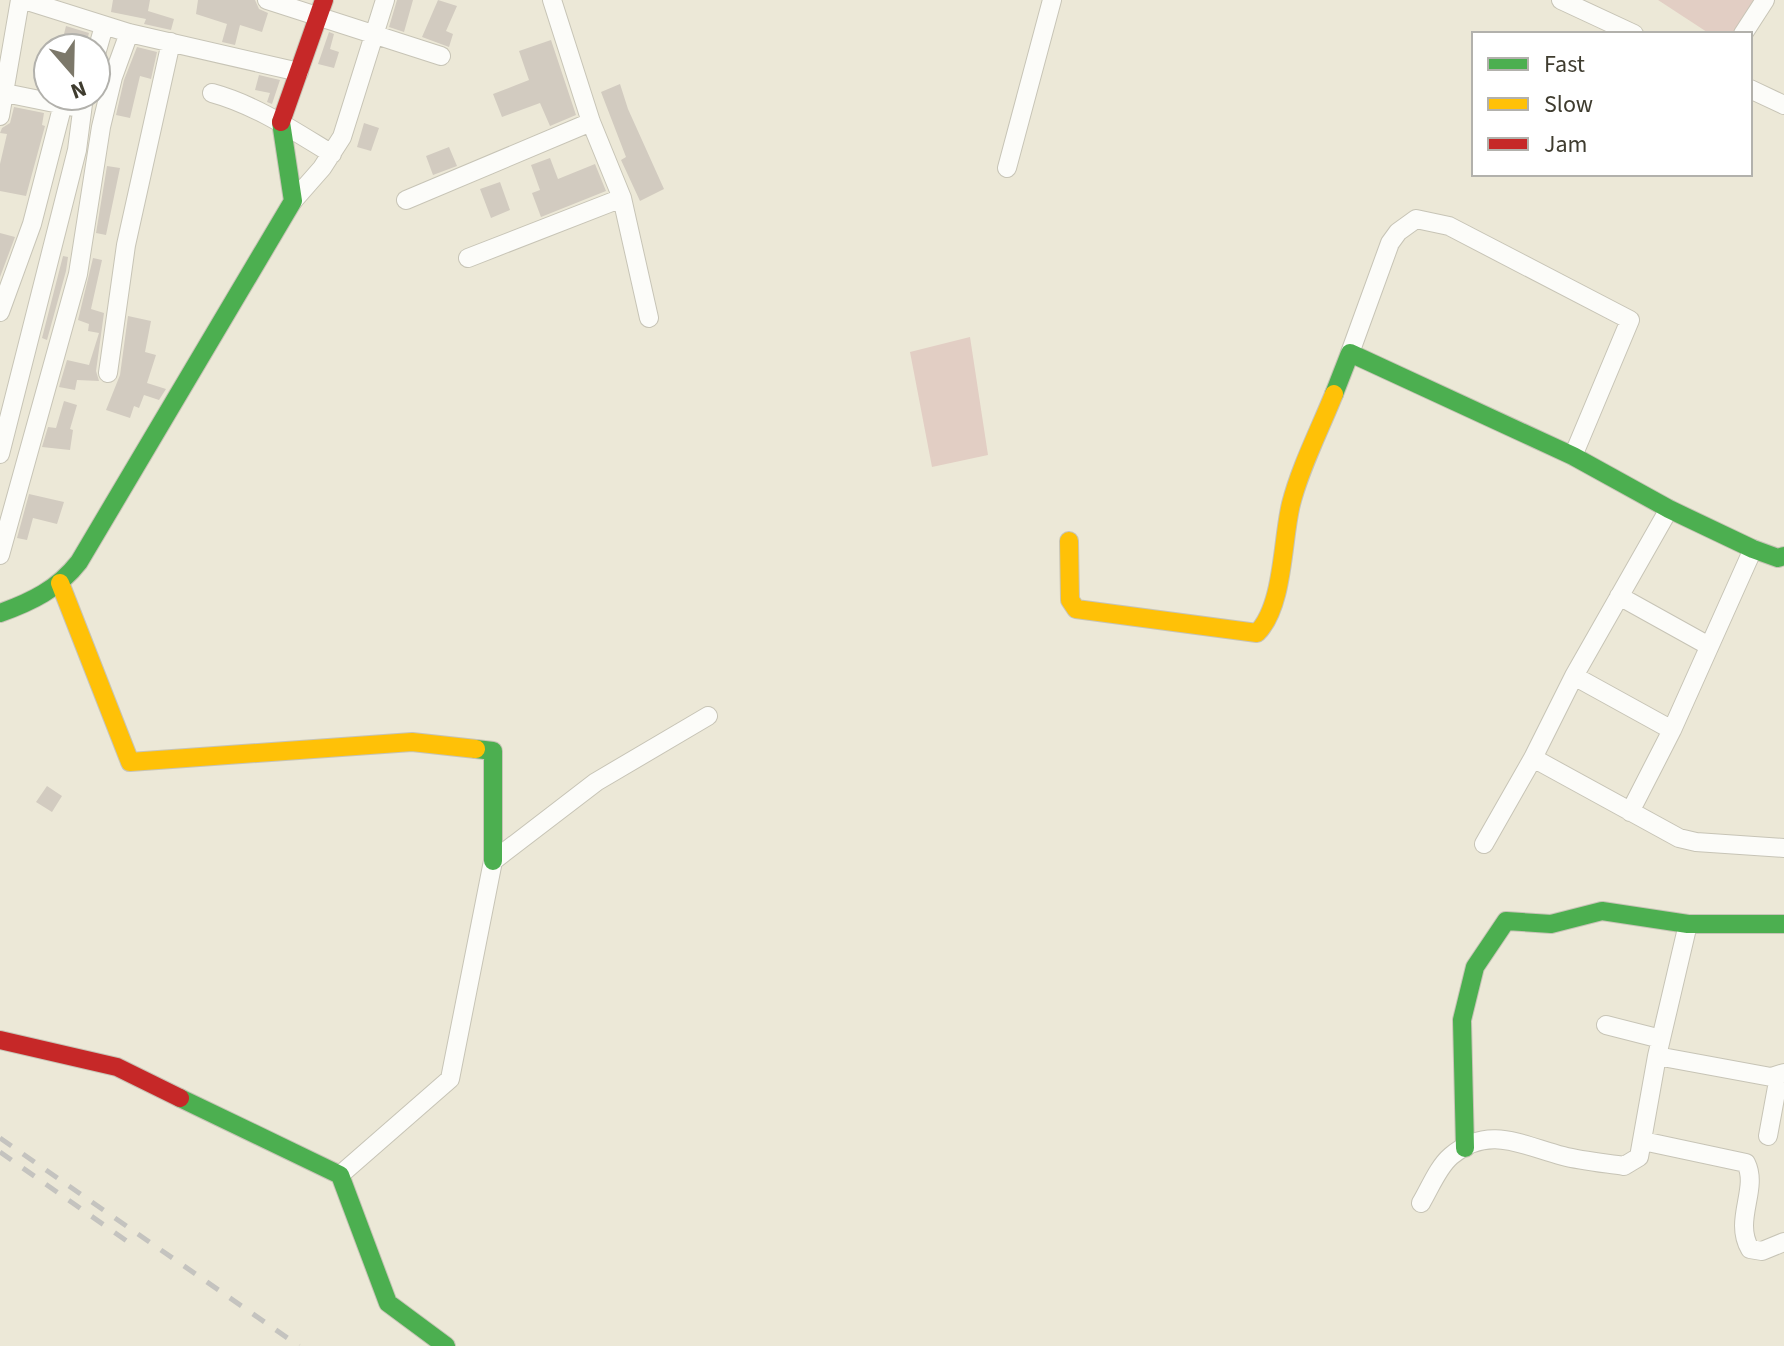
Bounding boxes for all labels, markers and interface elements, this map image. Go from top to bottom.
north arrow [32,32,112,112]
legend [1472,32,1752,176]
text: Fast [1544,47,1585,82]
text: N [66,72,91,107]
text: Slow [1544,87,1593,122]
text: Jam [1544,127,1588,162]

